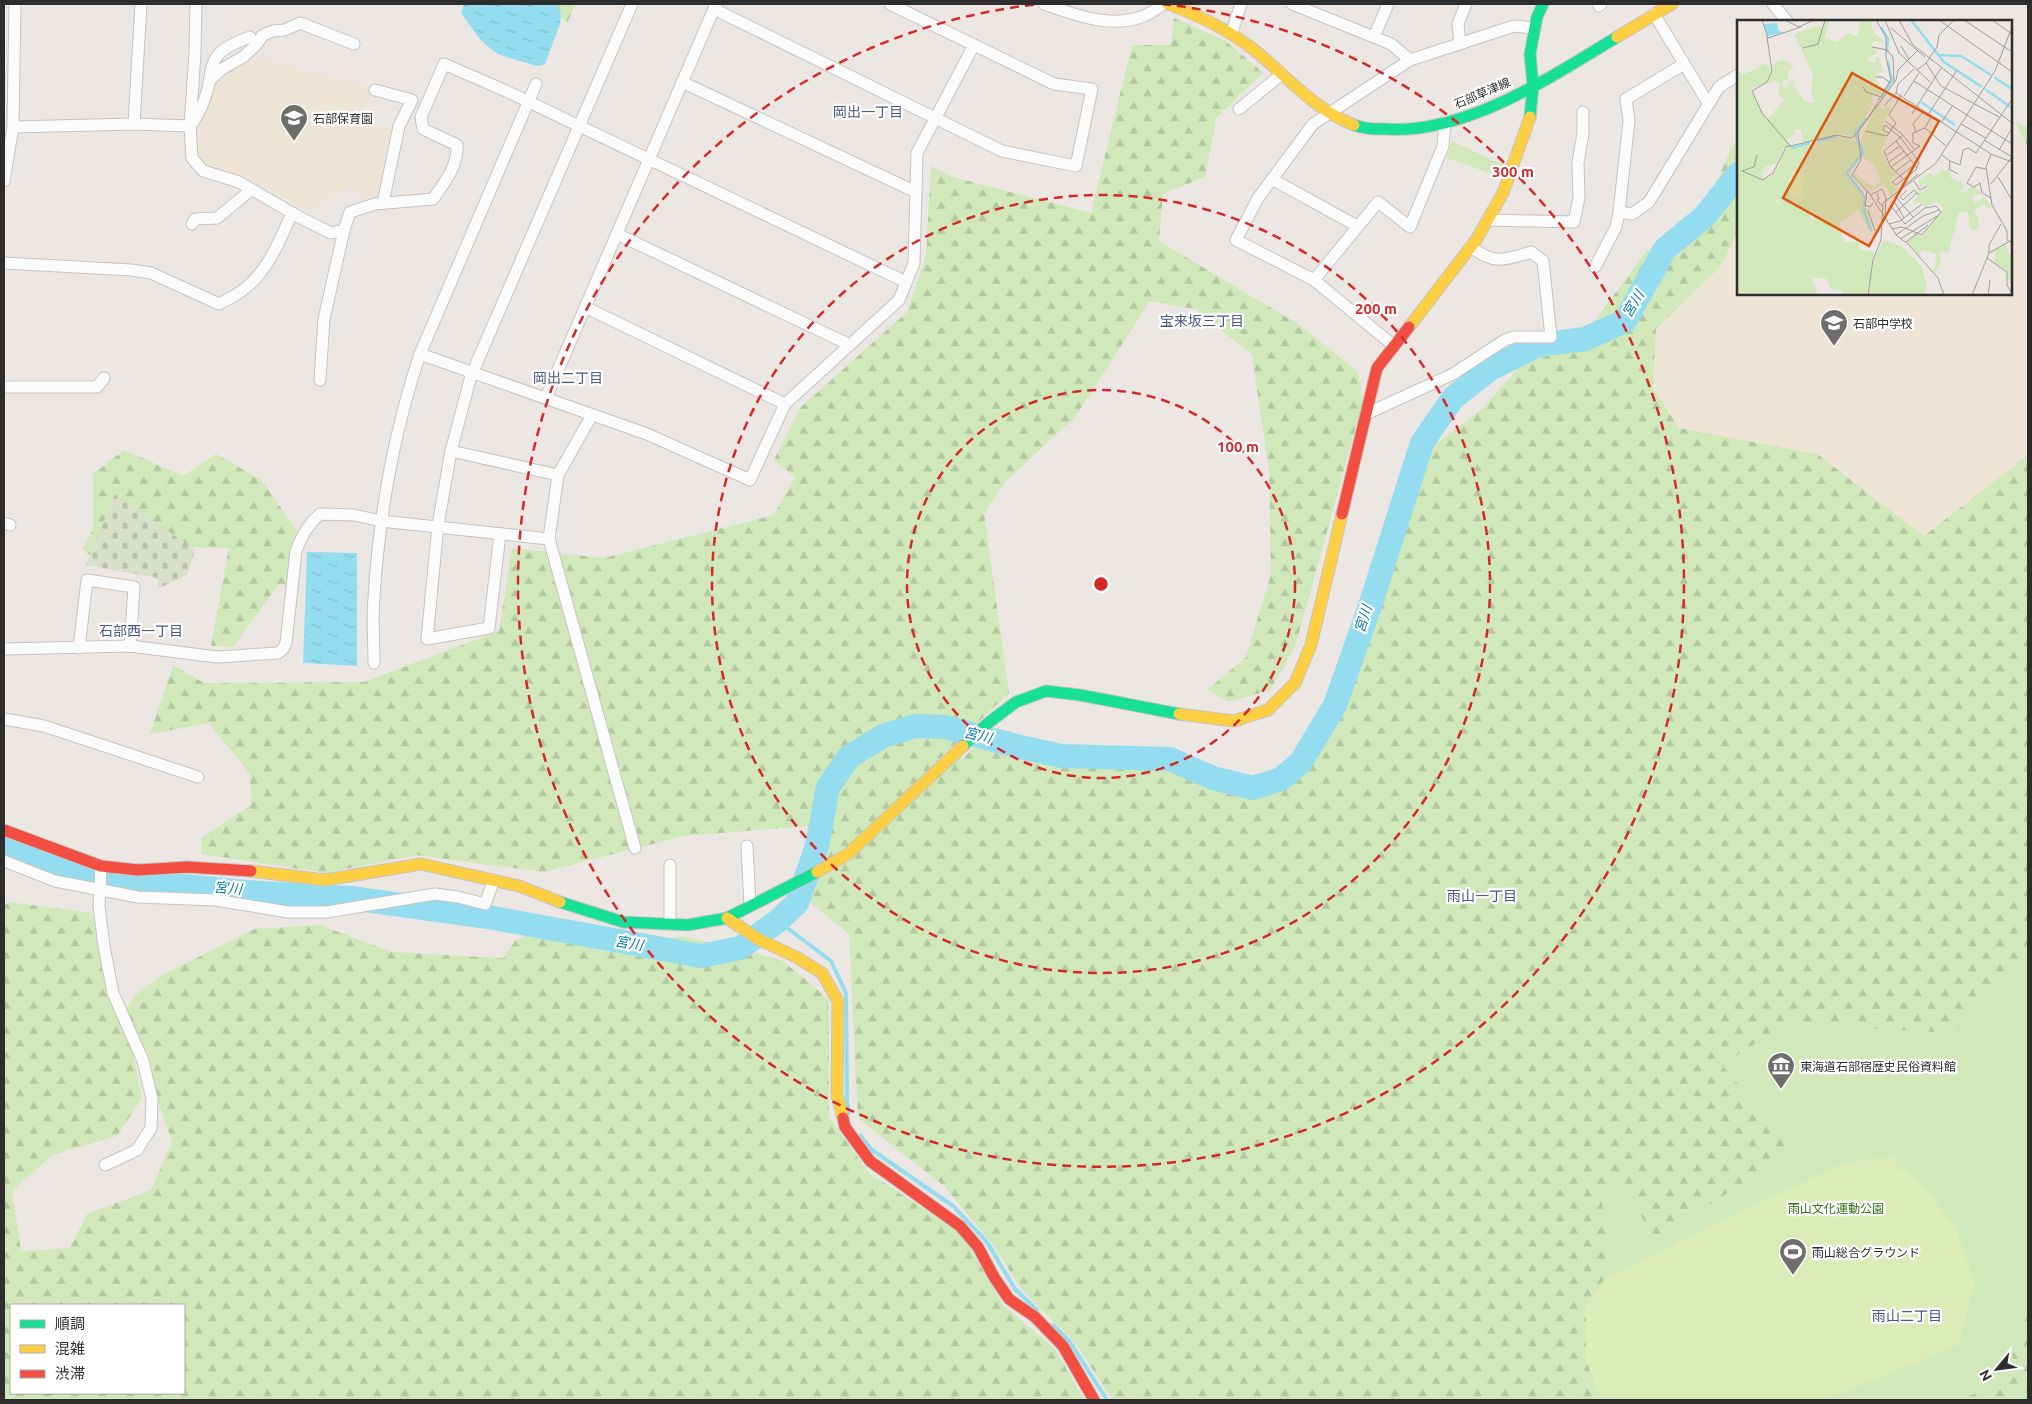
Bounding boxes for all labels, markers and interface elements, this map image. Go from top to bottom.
inset map [1737,20,2012,295]
street label: 石部草津線 [1452,75,1512,111]
school or university icon: 石部保育園 [279,103,309,142]
district label: 岡出一丁目 [833,104,903,120]
place label: 石部保育園 [313,112,373,125]
text: 300 m [1492,163,1534,180]
water label: 宮川 [1619,286,1648,320]
text: 200 m [1355,300,1397,317]
school or university icon: 石部中学校 [1819,308,1849,347]
district label: 宝来坂三丁目 [1160,313,1244,329]
place label: 石部中学校 [1853,317,1913,330]
district label: 岡出二丁目 [533,370,603,386]
text: 100 m [1217,438,1259,455]
centre of rings [1092,575,1110,593]
water label: 宮川 [1351,601,1376,635]
district label: 石部西一丁目 [99,623,183,639]
water label: 宮川 [962,724,995,747]
water label: 宮川 [213,879,245,897]
district label: 雨山一丁目 [1447,888,1517,904]
water label: 宮川 [614,933,646,954]
museum icon: 東海道石部宿歴史民俗資料館 [1766,1051,1796,1090]
place label: 東海道石部宿歴史民俗資料館 [1800,1060,1956,1073]
park label: 雨山文化運動公園 [1788,1202,1884,1215]
sports icon: 雨山総合グラウンド [1778,1237,1808,1276]
place label: 雨山総合グラウンド [1812,1246,1920,1259]
legend [10,1304,185,1394]
district label: 雨山二丁目 [1872,1308,1942,1324]
text: 順調 [55,1315,85,1332]
text: 混雑 [55,1340,85,1357]
north arrow [1972,1344,2022,1394]
text: 渋滞 [55,1365,85,1382]
text: N [1976,1367,1995,1384]

